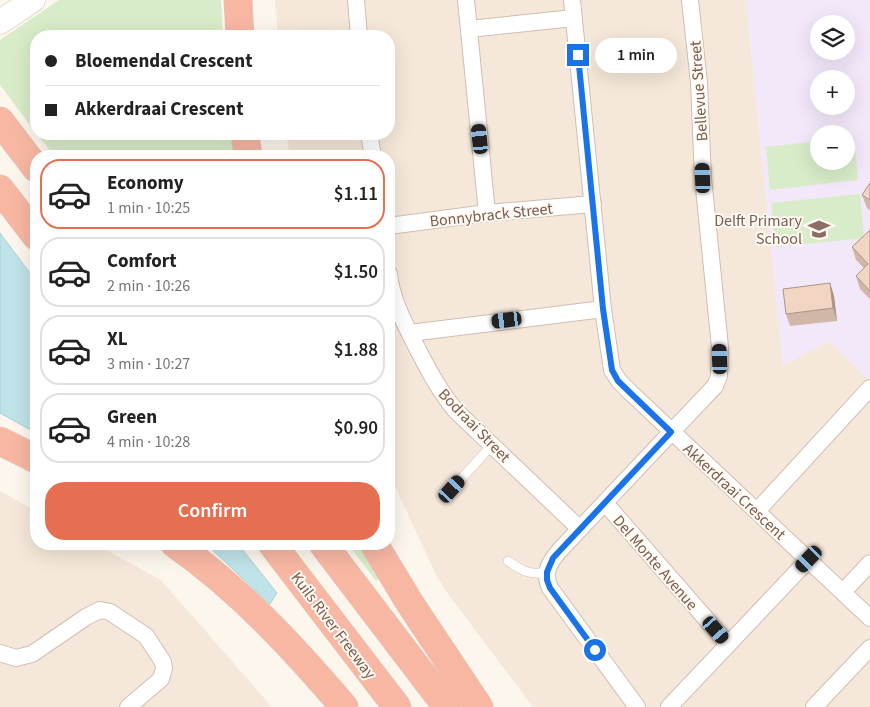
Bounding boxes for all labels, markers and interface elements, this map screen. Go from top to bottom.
map controls [810,15,855,170]
button: layers [810,15,855,60]
callout: 1 min [596,38,678,72]
street label: Bellevue Street [684,39,713,142]
route end [567,44,589,66]
text: 1 min [617,44,655,66]
text: Bloemendal Crescent [75,48,253,75]
button: + [810,70,855,115]
text: Akkerdraai Crescent [75,96,243,123]
car [470,123,489,155]
button: − [810,125,855,170]
car [694,163,711,193]
text: Economy [107,170,184,197]
icon: car [47,172,92,217]
text: $1.11 [334,181,378,208]
text: 1 min · 10:25 [107,197,190,219]
street label: Bonnybrack Street [428,198,554,232]
place label: Delft Primary School [714,210,803,250]
school or university icon: Delft Primary School [806,216,832,242]
text: Comfort [107,248,177,275]
icon: car [47,250,92,295]
text: $1.50 [334,259,378,286]
text: 2 min · 10:26 [107,275,190,297]
car [491,311,522,329]
text: XL [107,326,128,353]
icon: car [47,328,92,373]
text: $1.88 [334,337,378,364]
car [711,344,728,374]
text: 3 min · 10:27 [107,353,190,375]
street label: Bodraai Street [433,384,516,468]
text: Green [107,404,157,431]
icon: car [47,406,92,451]
text: $0.90 [334,415,378,442]
text: 4 min · 10:28 [107,431,190,453]
street label: Akkerdraai Crescent [678,438,791,546]
car [436,473,467,505]
button: Confirm [45,482,380,540]
street label: Del Monte Avenue [608,510,703,615]
car [793,543,824,575]
street label: Kuils River Freeway [286,568,381,684]
car [700,614,731,646]
route start [584,639,606,661]

